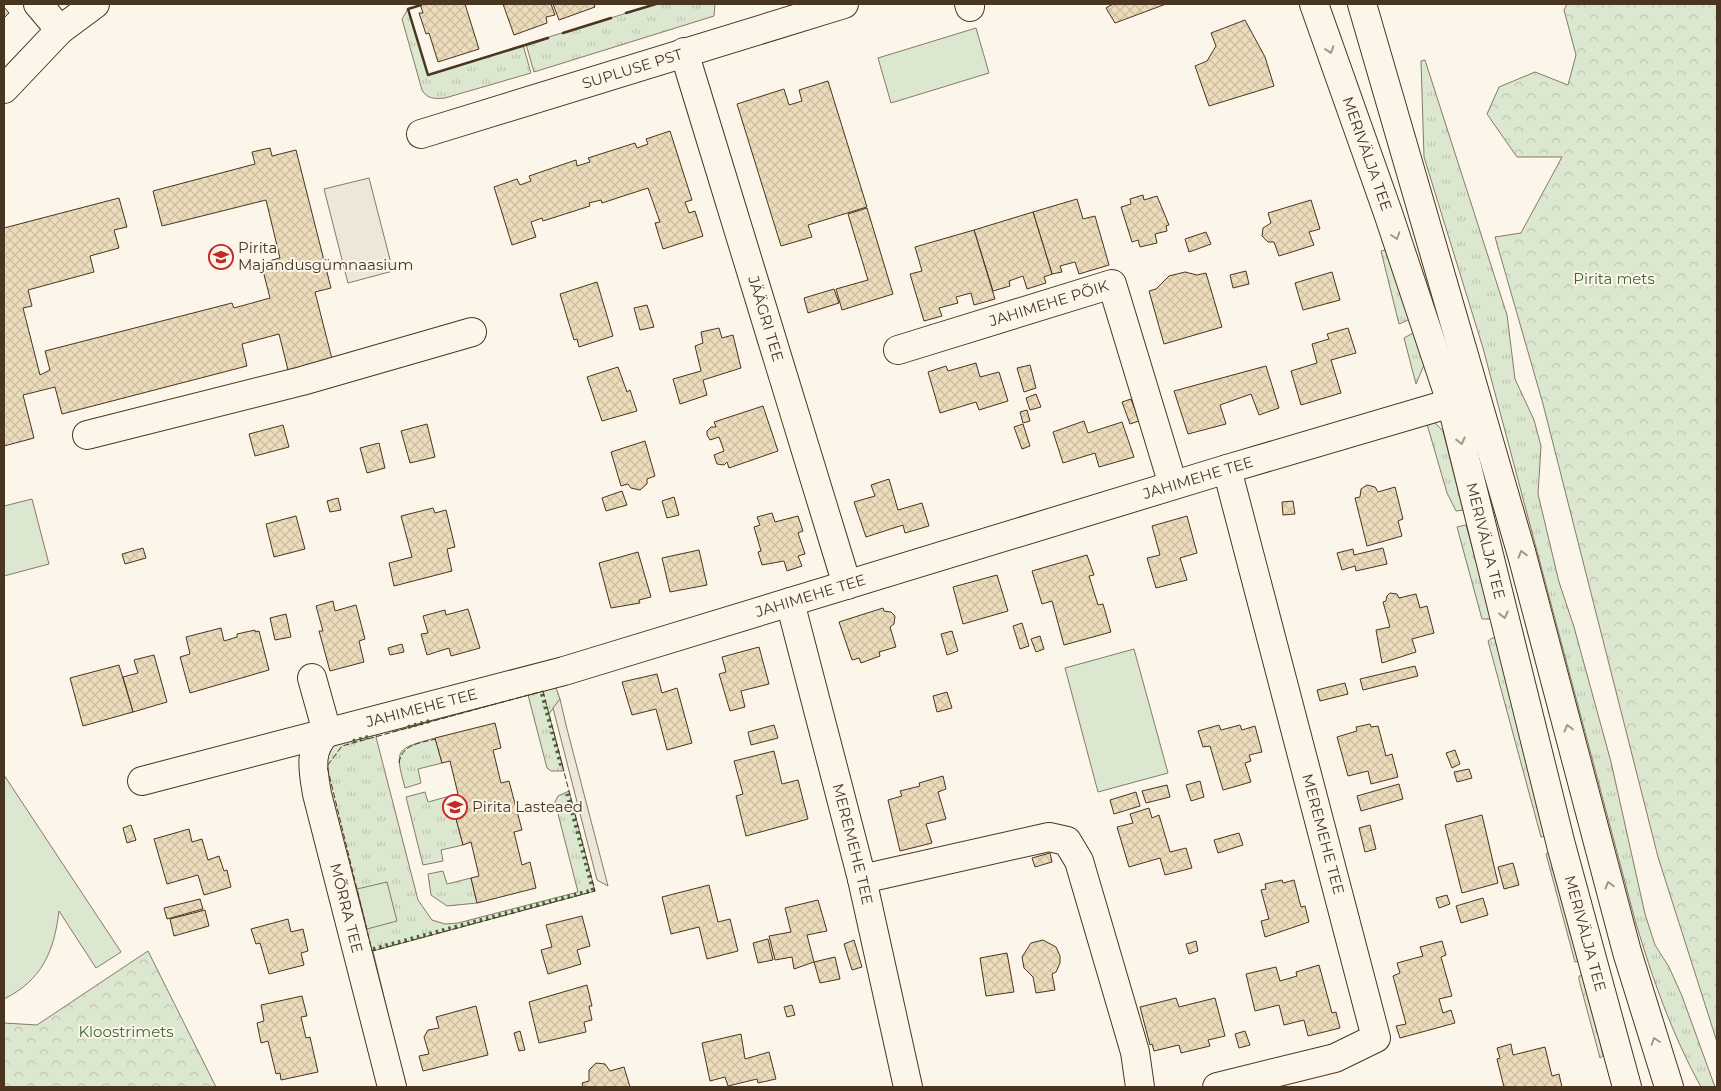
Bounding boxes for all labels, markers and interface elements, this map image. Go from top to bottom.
street label: SUPLUSE PST [580,44,685,93]
one-way arrow [1324,45,1334,54]
street label: MERIVÄLJA TEE [1339,94,1396,213]
one-way arrow [1390,231,1400,240]
place label: Pirita Majandusgümnaasium [238,238,413,274]
school or university icon: Pirita Majandusgümnaasium [208,244,234,270]
park label: Pirita mets [1573,269,1655,288]
street label: JÄÄGRI TEE [744,273,788,364]
street label: JAHIMEHE PÕIK [986,276,1111,331]
one-way arrow [1455,436,1466,445]
street label: JAHIMEHE TEE [1140,452,1255,503]
street label: MERIVÄLJA TEE [1462,480,1510,601]
one-way arrow [1517,549,1528,558]
street label: JAHIMEHE TEE [752,570,868,621]
one-way arrow [1498,611,1509,620]
street label: JAHIMEHE TEE [363,684,479,731]
one-way arrow [1563,723,1574,732]
street label: MEREMEHE TEE [1298,771,1349,896]
street label: MEREMEHE TEE [829,781,877,906]
school or university icon: Pirita Lasteaed [442,794,468,820]
place label: Pirita Lasteaed [472,797,583,816]
street label: MÕRRA TEE [326,861,367,955]
street label: MERIVÄLJA TEE [1561,873,1611,994]
one-way arrow [1604,880,1615,889]
park label: Kloostrimets [78,1022,174,1041]
one-way arrow [1650,1037,1660,1045]

